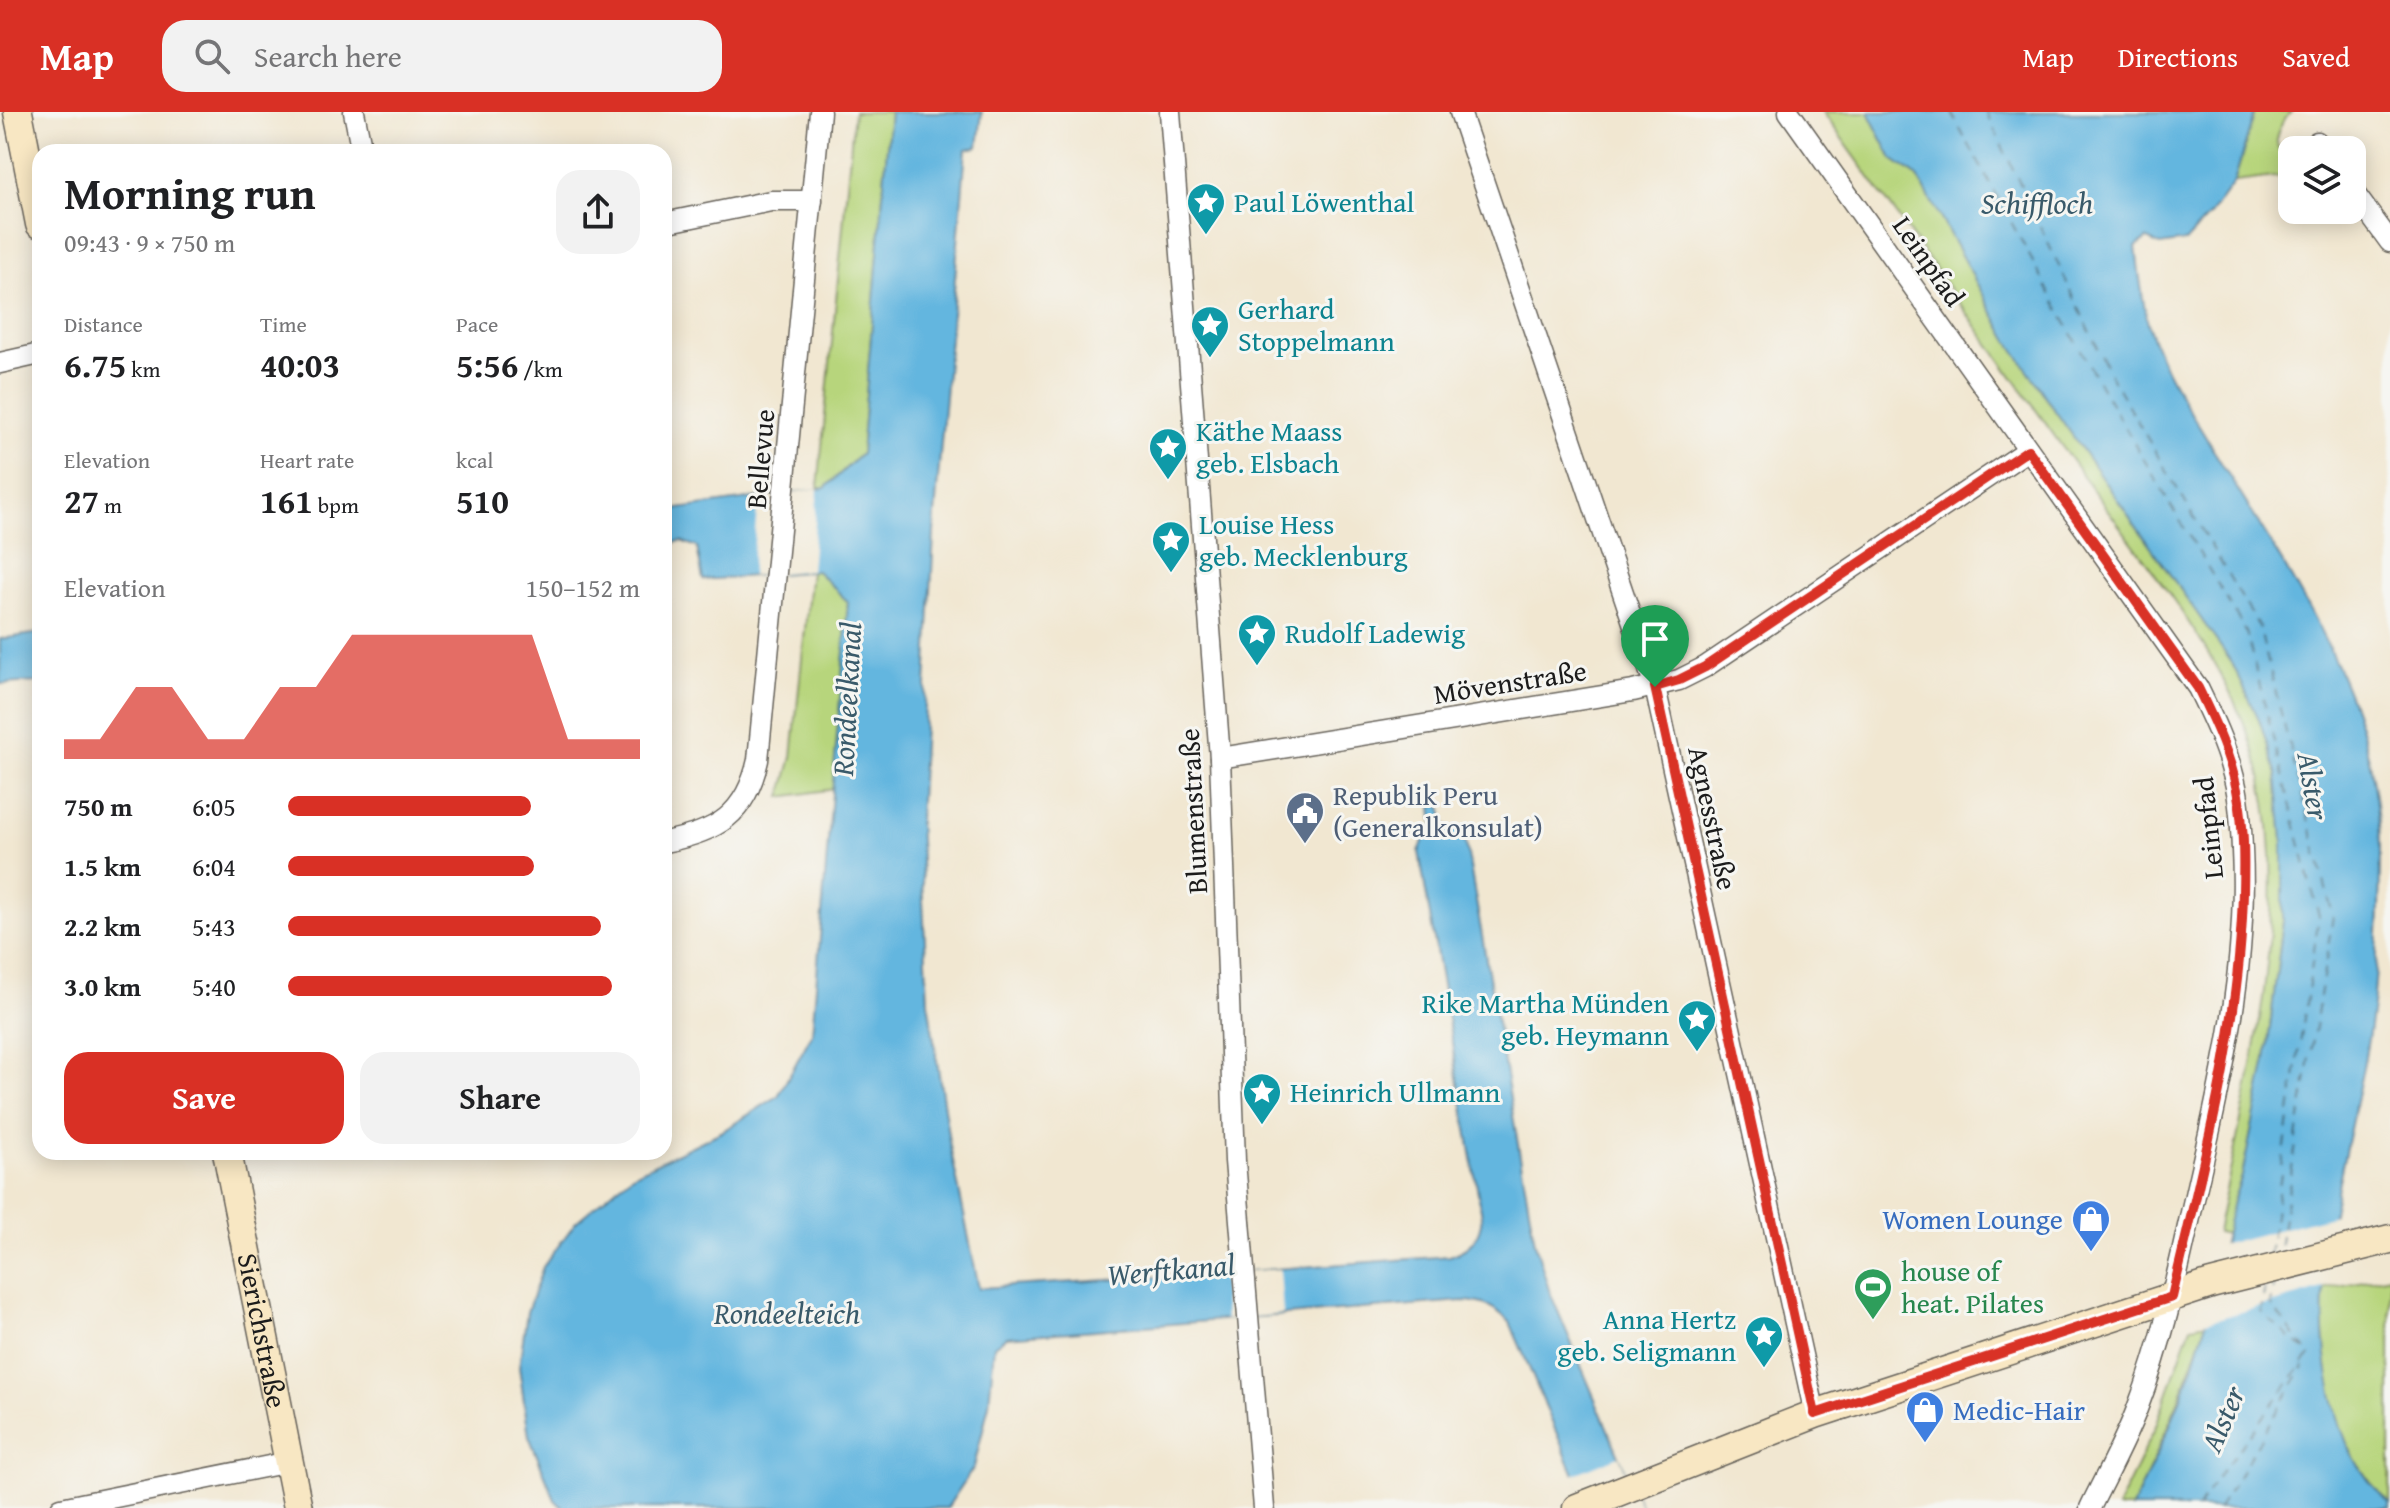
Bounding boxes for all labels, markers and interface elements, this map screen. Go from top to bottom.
search box [162,20,722,92]
text: Map [40,28,114,84]
icon: search [190,34,234,78]
text: Search here [254,34,402,78]
text: Map [2022,36,2074,77]
text: Directions [2118,36,2238,77]
text: Saved [2282,36,2350,77]
map controls [2278,136,2366,224]
button: layers [2278,136,2366,224]
text: Morning run [64,161,315,225]
button: share [556,170,640,254]
place icon: Paul Löwenthal [1185,181,1227,236]
place label: Paul Löwenthal [1234,181,1414,222]
water label: Schiffloch [1981,181,2093,225]
street label: Leinpfad [1883,207,1976,315]
text: 09:43 · 9 × 750 m [64,223,235,262]
place label: Gerhard Stoppelmann [1238,288,1395,361]
place icon: Gerhard Stoppelmann [1189,304,1231,359]
text: Distance [64,308,143,340]
text: Time [260,308,307,340]
text: Pace [456,308,498,340]
text: 6.75 [64,340,126,389]
text: 40:03 [260,340,340,389]
text: 5:56 [456,340,518,389]
text: km [126,353,160,385]
text: /km [518,353,563,385]
street label: Bellevue [735,407,784,511]
place label: Käthe Maass geb. Elsbach [1196,410,1342,483]
place icon: Käthe Maass geb. Elsbach [1147,426,1189,481]
text: Elevation [64,444,150,476]
text: Heart rate [260,444,354,476]
text: kcal [456,444,494,476]
text: 27 [64,476,99,525]
text: 161 [260,476,313,525]
text: 510 [456,476,509,525]
text: m [99,489,122,521]
text: bpm [313,489,359,521]
place label: Louise Hess geb. Mecklenburg [1199,503,1408,576]
place icon: Louise Hess geb. Mecklenburg [1150,519,1192,574]
text: Elevation [64,568,166,607]
text: 150–152 m [526,568,640,607]
pin [1621,605,1689,687]
place icon: Rudolf Ladewig [1236,612,1278,667]
place label: Rudolf Ladewig [1285,612,1465,653]
icon: arrive [1633,617,1677,661]
water label: Rondeelkanal [820,621,872,778]
street label: Mövenstraße [1430,649,1589,714]
street label: Blumenstraße [1168,727,1217,895]
street label: Agnesstraße [1678,742,1749,894]
water label: Alster [2286,748,2342,824]
place label: Republik Peru (Generalkonsulat) [1333,774,1543,847]
street label: Leinpfad [2182,775,2233,881]
text: 750 m [64,787,132,826]
text: 6:05 [192,787,236,826]
public building icon: Republik Peru (Generalkonsulat) [1284,790,1326,845]
text: 1.5 km [64,847,141,886]
text: 6:04 [192,847,236,886]
text: 2.2 km [64,907,141,946]
text: 5:43 [192,907,236,946]
text: 3.0 km [64,967,141,1006]
text: 5:40 [192,967,236,1006]
place label: Rike Martha Münden geb. Heymann [1422,982,1669,1055]
place icon: Rike Martha Münden geb. Heymann [1676,998,1718,1053]
button: Save [64,1052,344,1144]
button: Share [360,1052,640,1144]
place icon: Heinrich Ullmann [1241,1071,1283,1126]
place label: Heinrich Ullmann [1290,1071,1501,1112]
place label: Women Lounge [1882,1198,2063,1239]
shop icon: Women Lounge [2070,1198,2112,1253]
water label: Werftkanal [1105,1242,1236,1296]
street label: Sierichstraße [228,1249,299,1411]
place label: house of heat. Pilates [1901,1250,2044,1323]
sports icon: house of heat. Pilates [1852,1266,1894,1321]
water label: Rondeelteich [713,1291,860,1335]
place label: Anna Hertz geb. Seligmann [1557,1298,1736,1371]
place icon: Anna Hertz geb. Seligmann [1743,1314,1785,1369]
water label: Alster [2188,1378,2256,1459]
shop icon: Medic-Hair [1904,1389,1946,1444]
place label: Medic-Hair [1953,1389,2086,1430]

